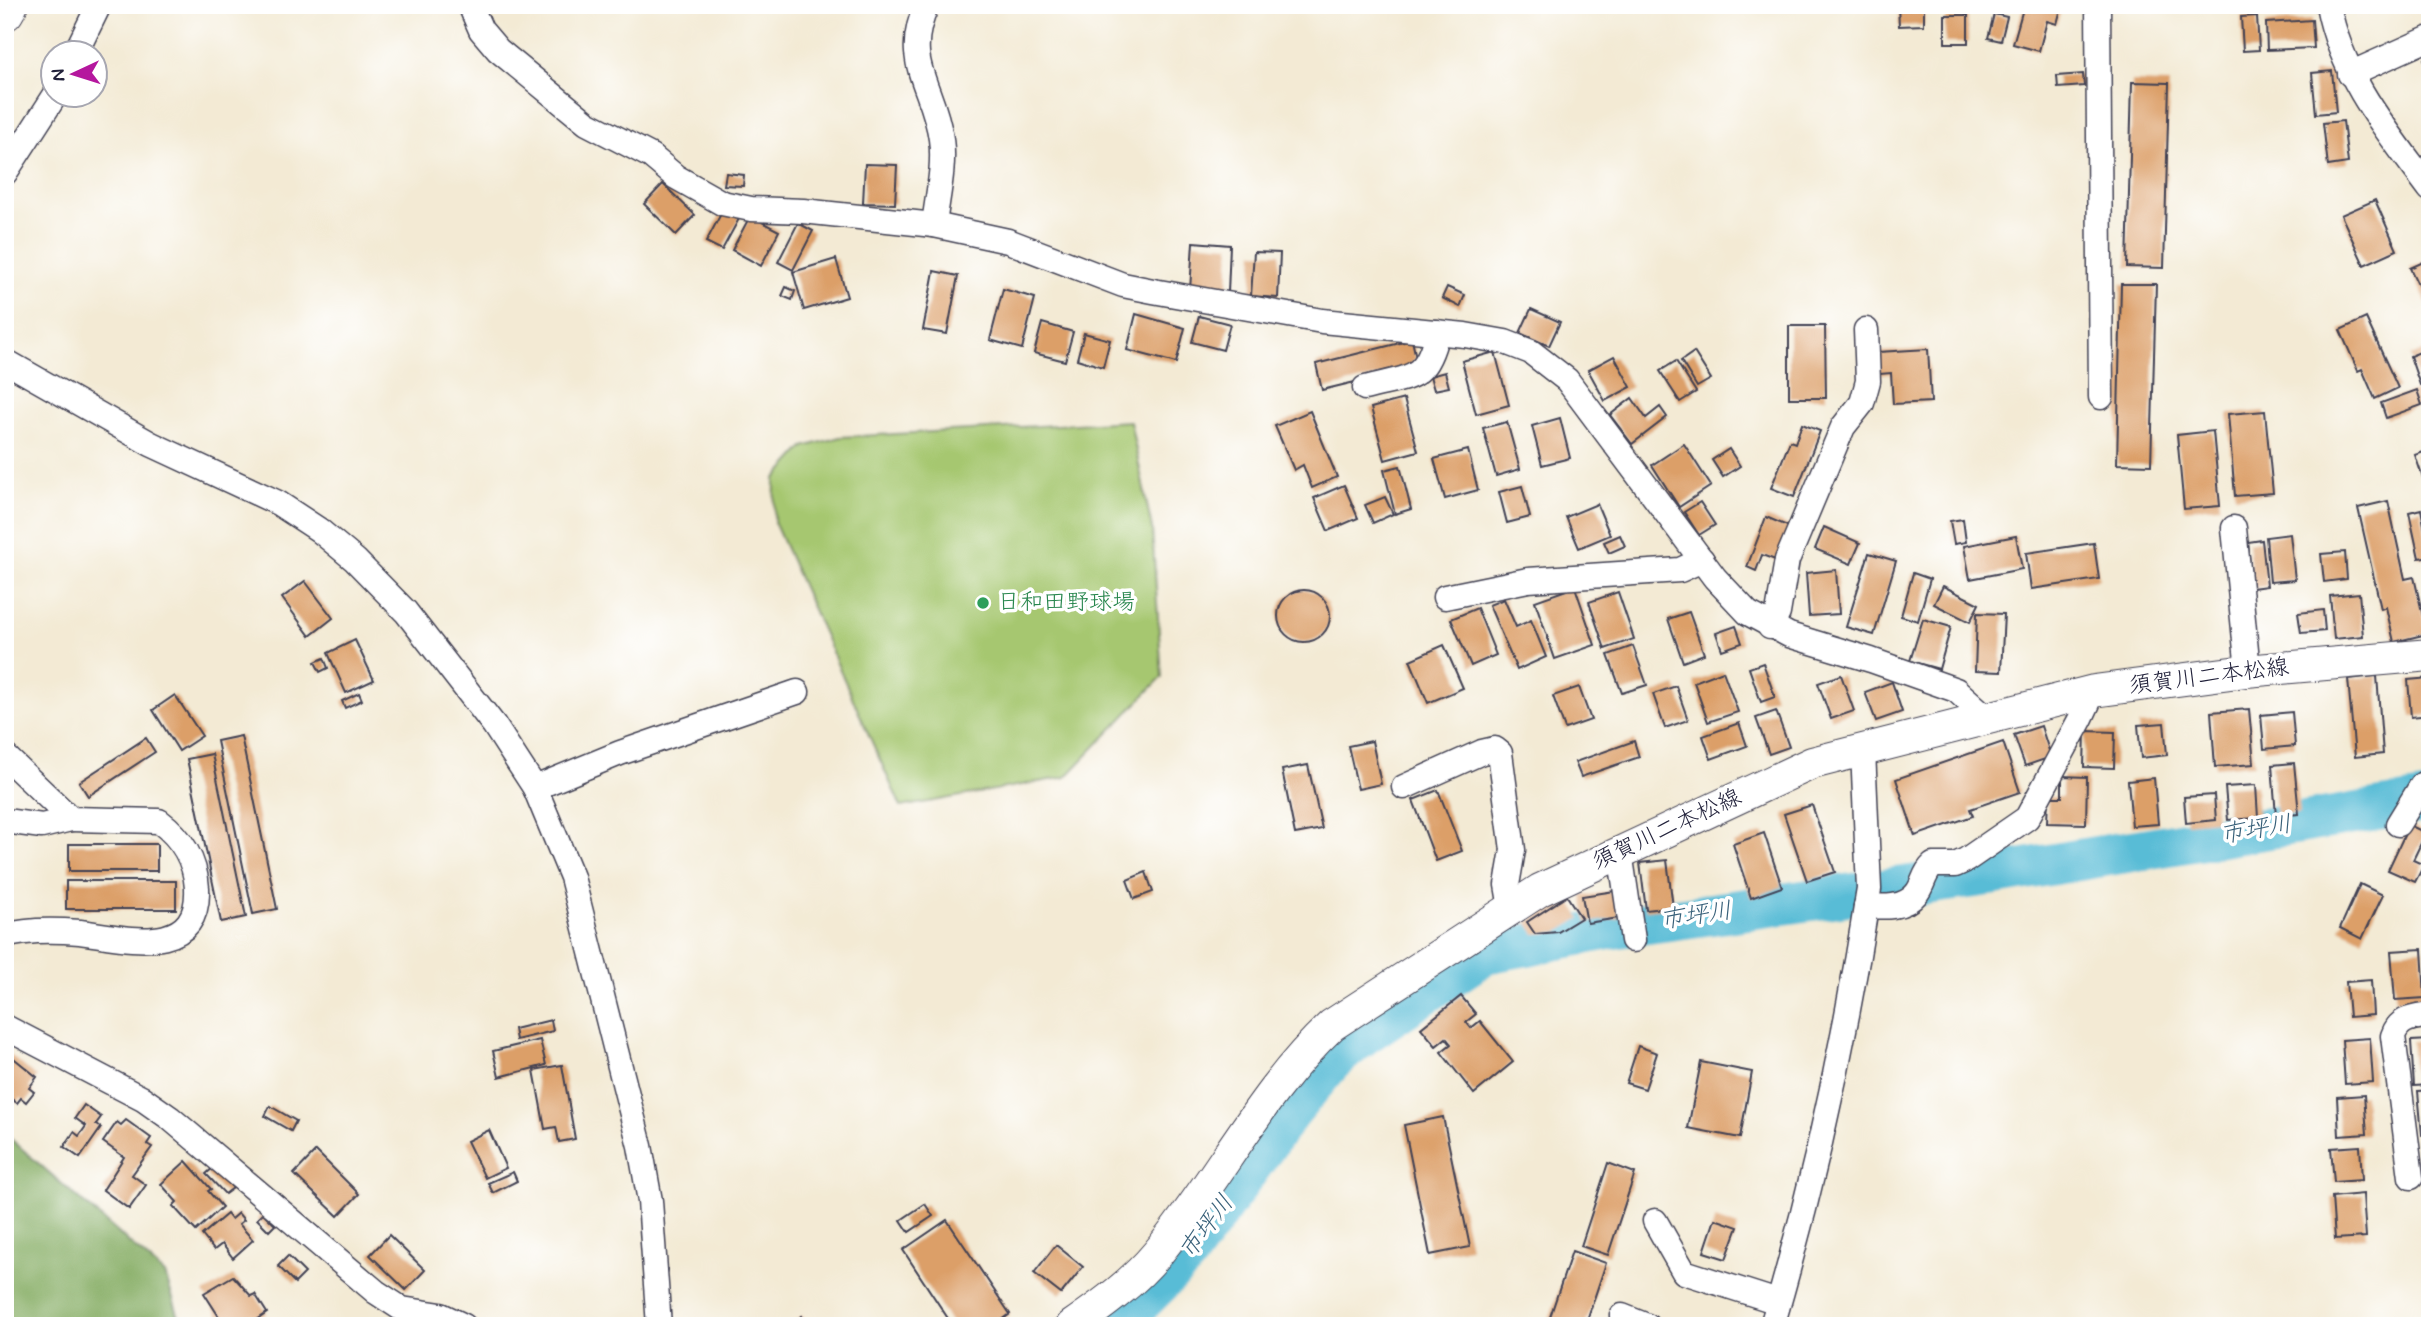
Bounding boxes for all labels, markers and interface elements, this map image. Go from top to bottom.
north arrow [38,38,108,108]
text: N [46,68,71,82]
place label: 日和田野球場 [997,588,1135,618]
marker: 日和田野球場 [975,595,991,611]
street label: 須賀川二本松線 [2127,652,2291,702]
street label: 須賀川二本松線 [1588,782,1746,878]
water label: 市坪川 [2218,809,2294,851]
water label: 市坪川 [1658,896,1734,936]
water label: 市坪川 [1173,1189,1241,1265]

